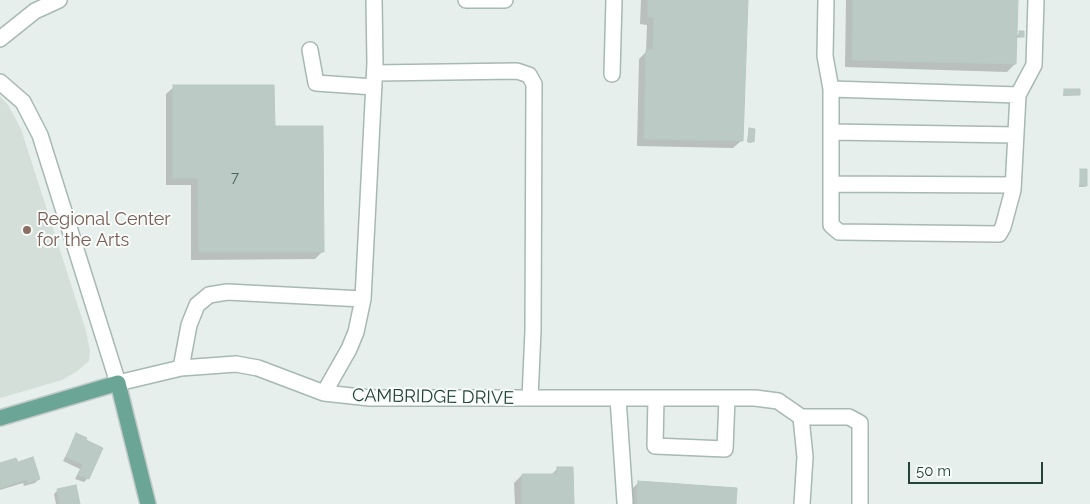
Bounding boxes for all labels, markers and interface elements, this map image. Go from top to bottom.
house number: 7 [231,168,239,186]
place label: Regional Center for the Arts [37,209,171,252]
marker: Regional Center for the Arts [21,224,33,236]
street label: CAMBRIDGE DRIVE [352,385,514,409]
scale bar [910,452,1045,484]
text: 50 m [916,462,951,480]

